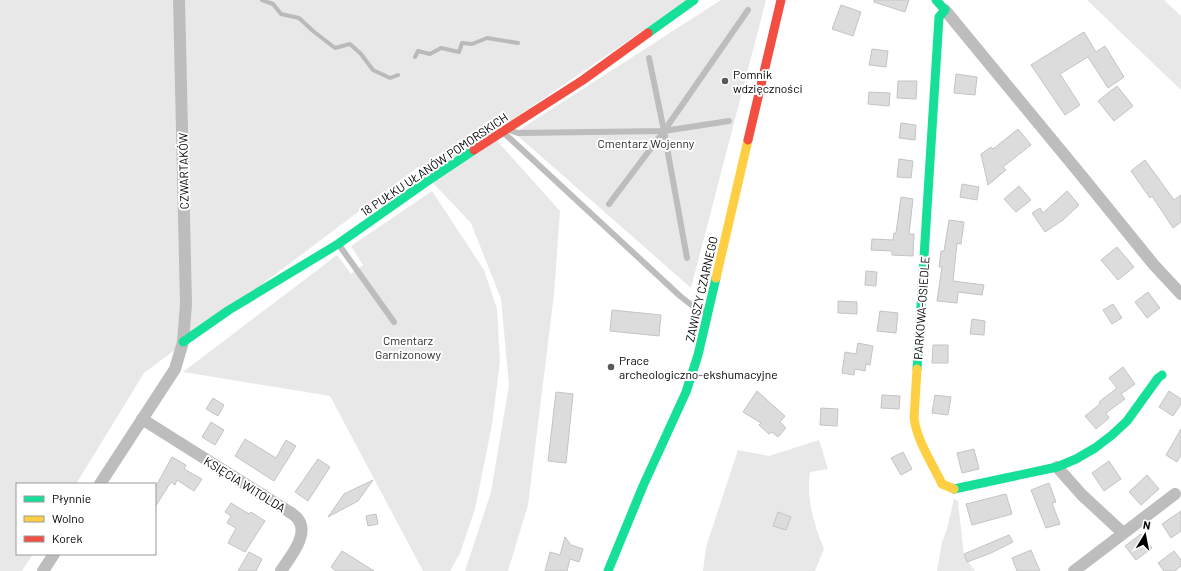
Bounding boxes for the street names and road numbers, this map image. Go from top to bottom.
street label: 18 PUŁKU UŁANÓW POMORSKICH [358,110,510,218]
street label: CZWARTAKÓW [175,132,191,209]
street label: ZAWISZY CZARNEGO [682,235,720,343]
street label: PARKOWA-OSIEDLE [910,256,932,360]
street label: KSIĘCIA WITOLDA [202,453,288,515]

